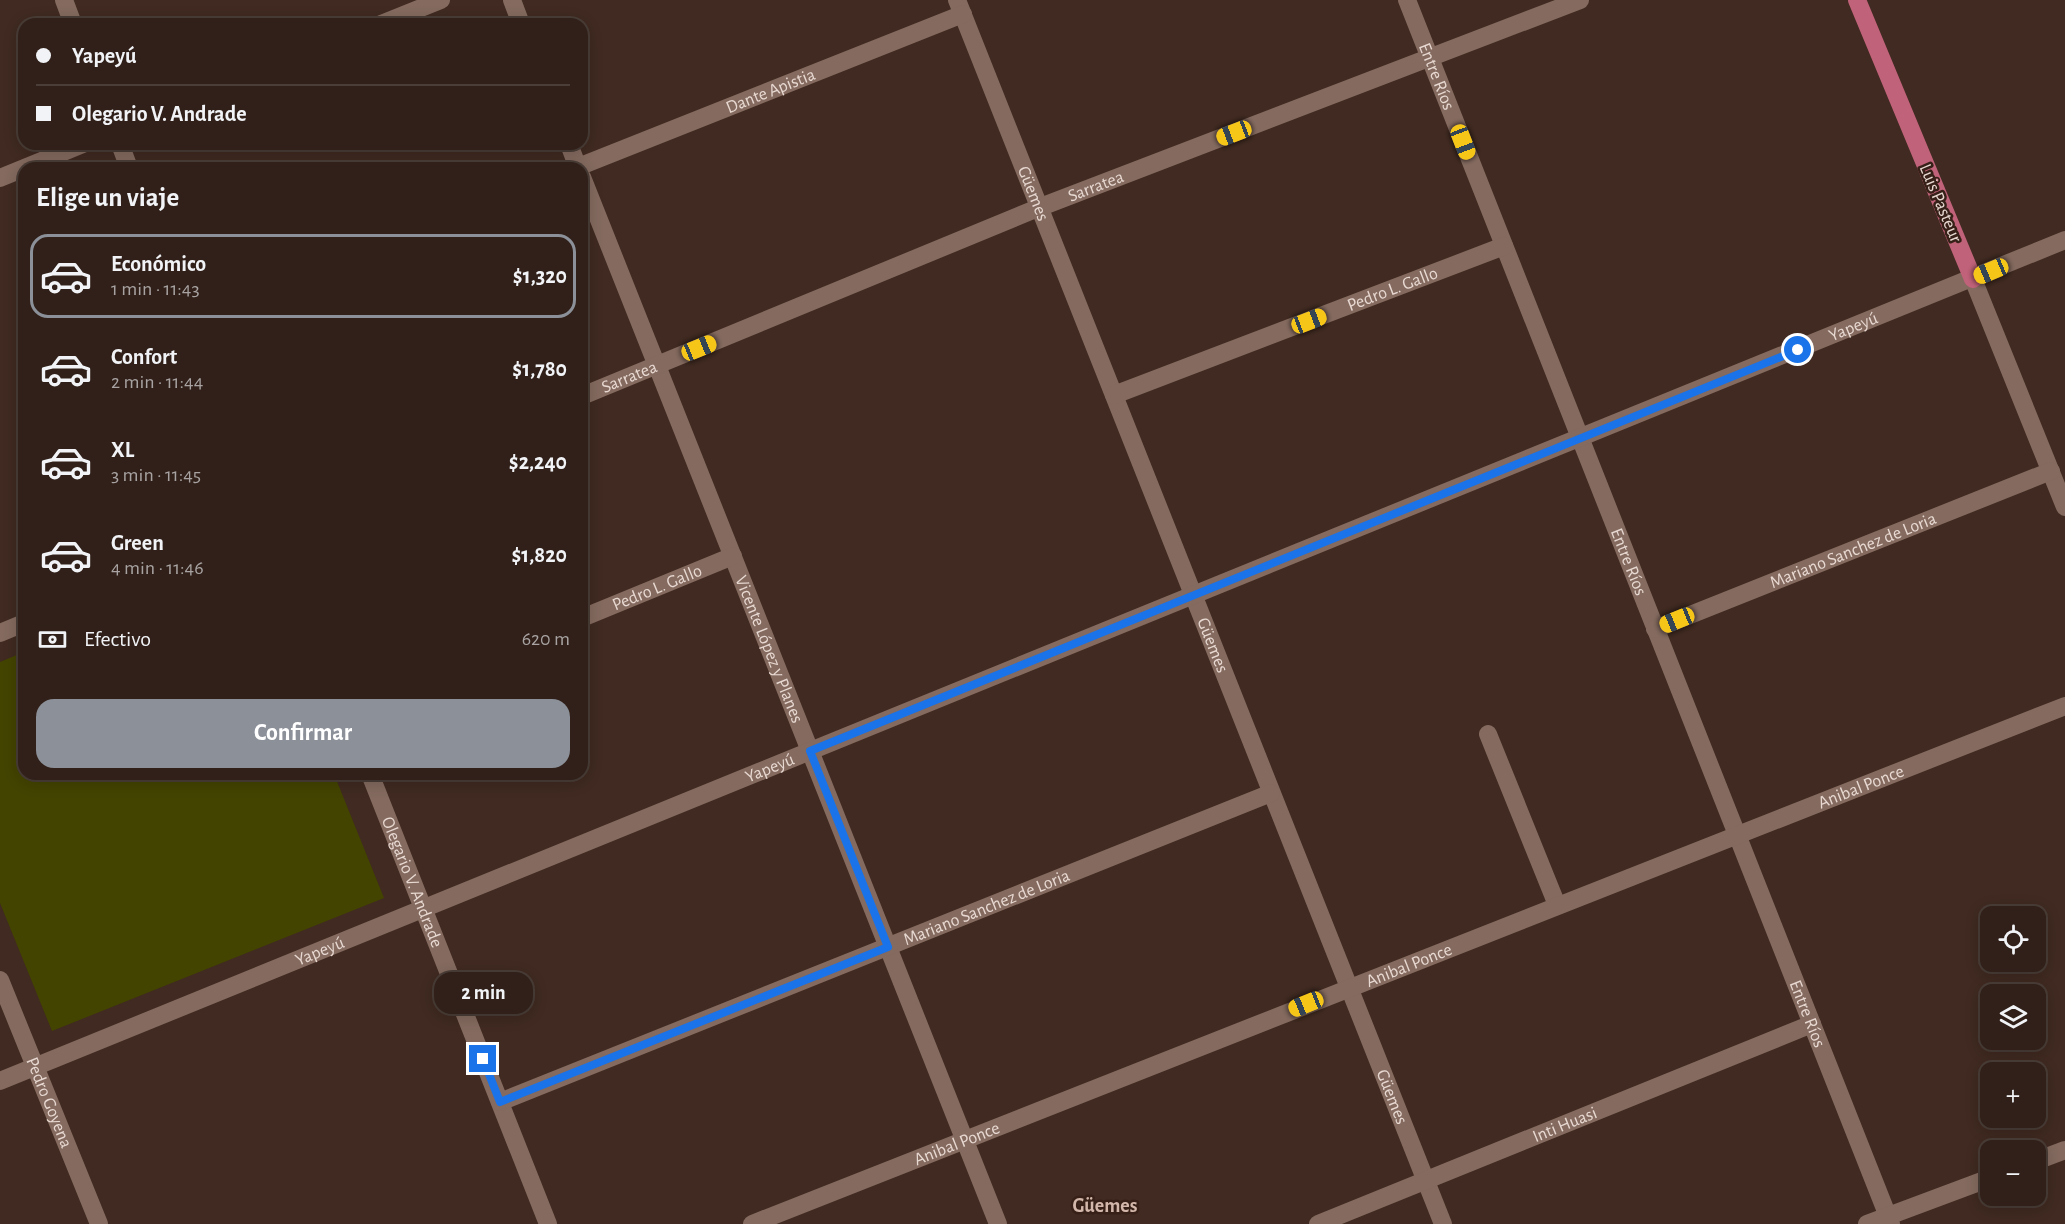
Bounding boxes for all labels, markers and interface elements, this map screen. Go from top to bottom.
street label: Entre Ríos [1415,41,1458,113]
text: Yapeyú [72,45,136,67]
street label: Dante Apistia [723,66,818,117]
text: Olegario V. Andrade [72,103,247,125]
car [1214,118,1254,148]
car [1448,122,1478,162]
street label: Luis Pasteur [1916,162,1965,245]
street label: Güemes [1014,164,1052,224]
street label: Sarratea [1066,168,1126,206]
text: Elige un viaje [36,184,179,211]
icon: car [39,249,93,303]
text: Económico [111,253,206,275]
car [1971,256,2011,286]
street label: Pedro L. Gallo [1345,264,1441,315]
text: $1,320 [513,265,567,287]
text: 1 min · 11:43 [111,279,200,299]
car [1289,306,1329,336]
street label: Yapeyú [1827,309,1881,345]
car [679,333,719,363]
route start [1784,336,1811,363]
icon: car [39,342,93,396]
text: Confort [111,346,177,368]
text: $1,780 [512,358,567,380]
street label: Sarratea [599,358,660,397]
text: 2 min · 11:44 [111,372,203,392]
icon: car [39,435,93,489]
text: XL [111,439,134,461]
text: $2,240 [509,451,567,473]
text: 3 min · 11:45 [111,465,201,485]
street label: Mariano Sanchez de Loria [1768,510,1939,592]
street label: Entre Ríos [1607,526,1650,598]
icon: car [39,528,93,582]
text: Green [111,532,164,554]
text: $1,820 [511,544,567,566]
text: 4 min · 11:46 [111,558,204,578]
street label: Pedro L. Gallo [610,562,705,615]
street label: Vicente López y Planes [731,573,806,726]
car [1657,605,1697,635]
street label: Güemes [1193,615,1231,675]
icon: cash [36,623,69,656]
text: Efectivo [84,628,151,650]
text: 620 m [522,629,570,649]
button: Confirmar [36,699,570,768]
street label: Yapeyú [743,751,797,786]
street label: Anibal Ponce [1816,762,1907,813]
street label: Olegario V. Andrade [378,814,446,950]
street label: Mariano Sanchez de Loria [901,867,1072,949]
map controls [1980,906,2046,1206]
button: locate [1980,906,2046,972]
street label: Yapeyú [293,934,347,970]
street label: Anibal Ponce [1364,941,1455,991]
callout: 2 min [434,972,532,1014]
street label: Entre Ríos [1786,978,1828,1050]
text: 2 min [461,983,506,1003]
button: layers [1980,984,2046,1050]
car [1286,989,1326,1019]
route end [469,1045,496,1072]
street label: Pedro Goyena [22,1055,75,1151]
button: + [1980,1062,2046,1128]
street label: Güemes [1373,1067,1410,1127]
street label: Inti Huasi [1530,1104,1600,1146]
street label: Anibal Ponce [912,1119,1003,1169]
button: − [1980,1140,2046,1206]
district label: Güemes [1073,1196,1138,1216]

